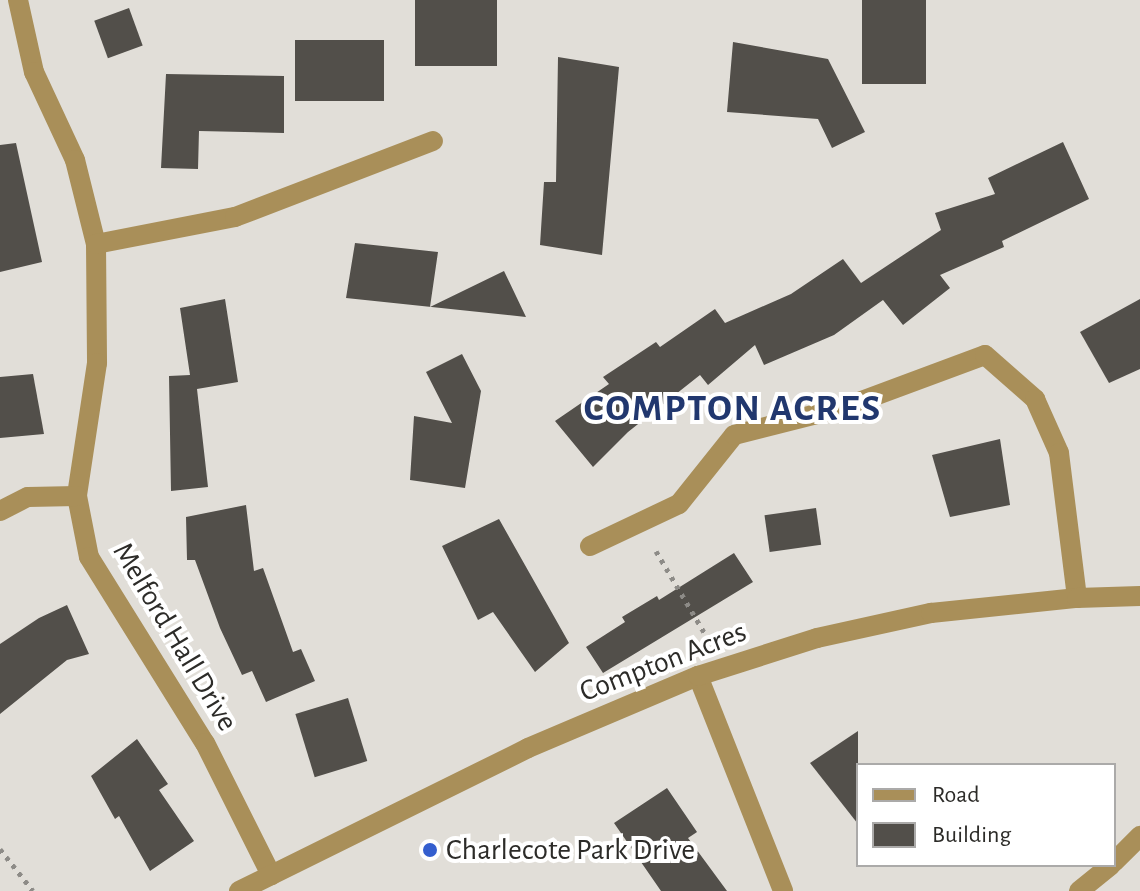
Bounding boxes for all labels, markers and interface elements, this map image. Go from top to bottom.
district label: COMPTON ACRES [584,387,882,433]
street label: Melford Hall Drive [105,536,245,738]
street label: Compton Acres [575,614,751,710]
legend [856,763,1116,867]
text: Road [932,783,980,807]
text: Building [932,823,1011,847]
place label: Charlecote Park Drive [446,832,695,868]
marker: Charlecote Park Drive [421,841,439,859]

